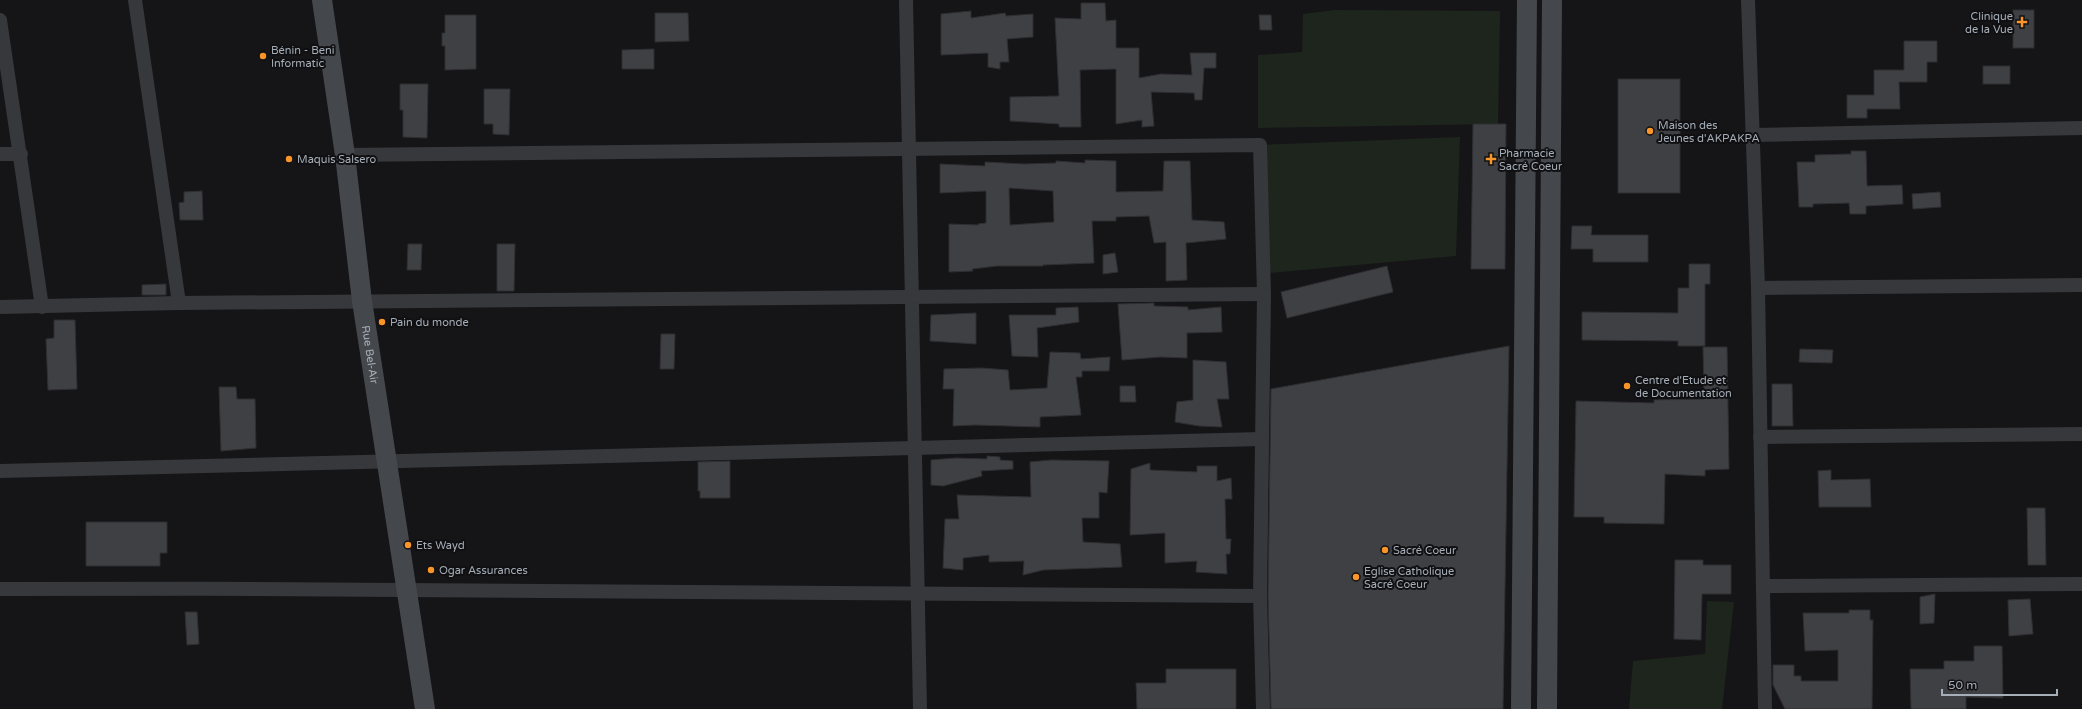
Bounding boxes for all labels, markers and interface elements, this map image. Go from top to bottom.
place label: Clinique de la Vue [1965,10,2013,36]
marker: Clinique de la Vue [2016,16,2028,28]
place label: Bénin - Beni Informatic [271,44,334,70]
marker: Bénin - Beni Informatic [258,51,268,61]
place label: Maison des Jeunes d'AKPAKPA [1658,119,1760,145]
marker: Maison des Jeunes d'AKPAKPA [1645,126,1655,136]
place label: Pharmacie Sacré Coeur [1499,147,1563,173]
place label: Maquis Salsero [297,153,377,166]
marker: Maquis Salsero [284,154,294,164]
marker: Pharmacie Sacré Coeur [1486,154,1496,164]
place label: Pain du monde [390,316,469,329]
marker: Pain du monde [377,317,387,327]
street label: Rue Bel-Air [359,325,381,386]
place label: Centre d'Etude et de Documentation [1635,374,1732,400]
marker: Centre d'Etude et de Documentation [1622,381,1632,391]
place label: Ets Wayd [416,539,465,552]
marker: Ets Wayd [403,540,413,550]
place label: Sacré Coeur [1393,544,1457,557]
marker: Sacré Coeur [1380,545,1390,555]
place label: Ogar Assurances [439,564,528,577]
marker: Ogar Assurances [426,565,436,575]
place label: Eglise Catholique Sacré Coeur [1364,565,1454,591]
marker: Eglise Catholique Sacré Coeur [1351,572,1361,582]
scale bar [1942,671,2057,697]
text: 50 m [1948,678,1977,692]

